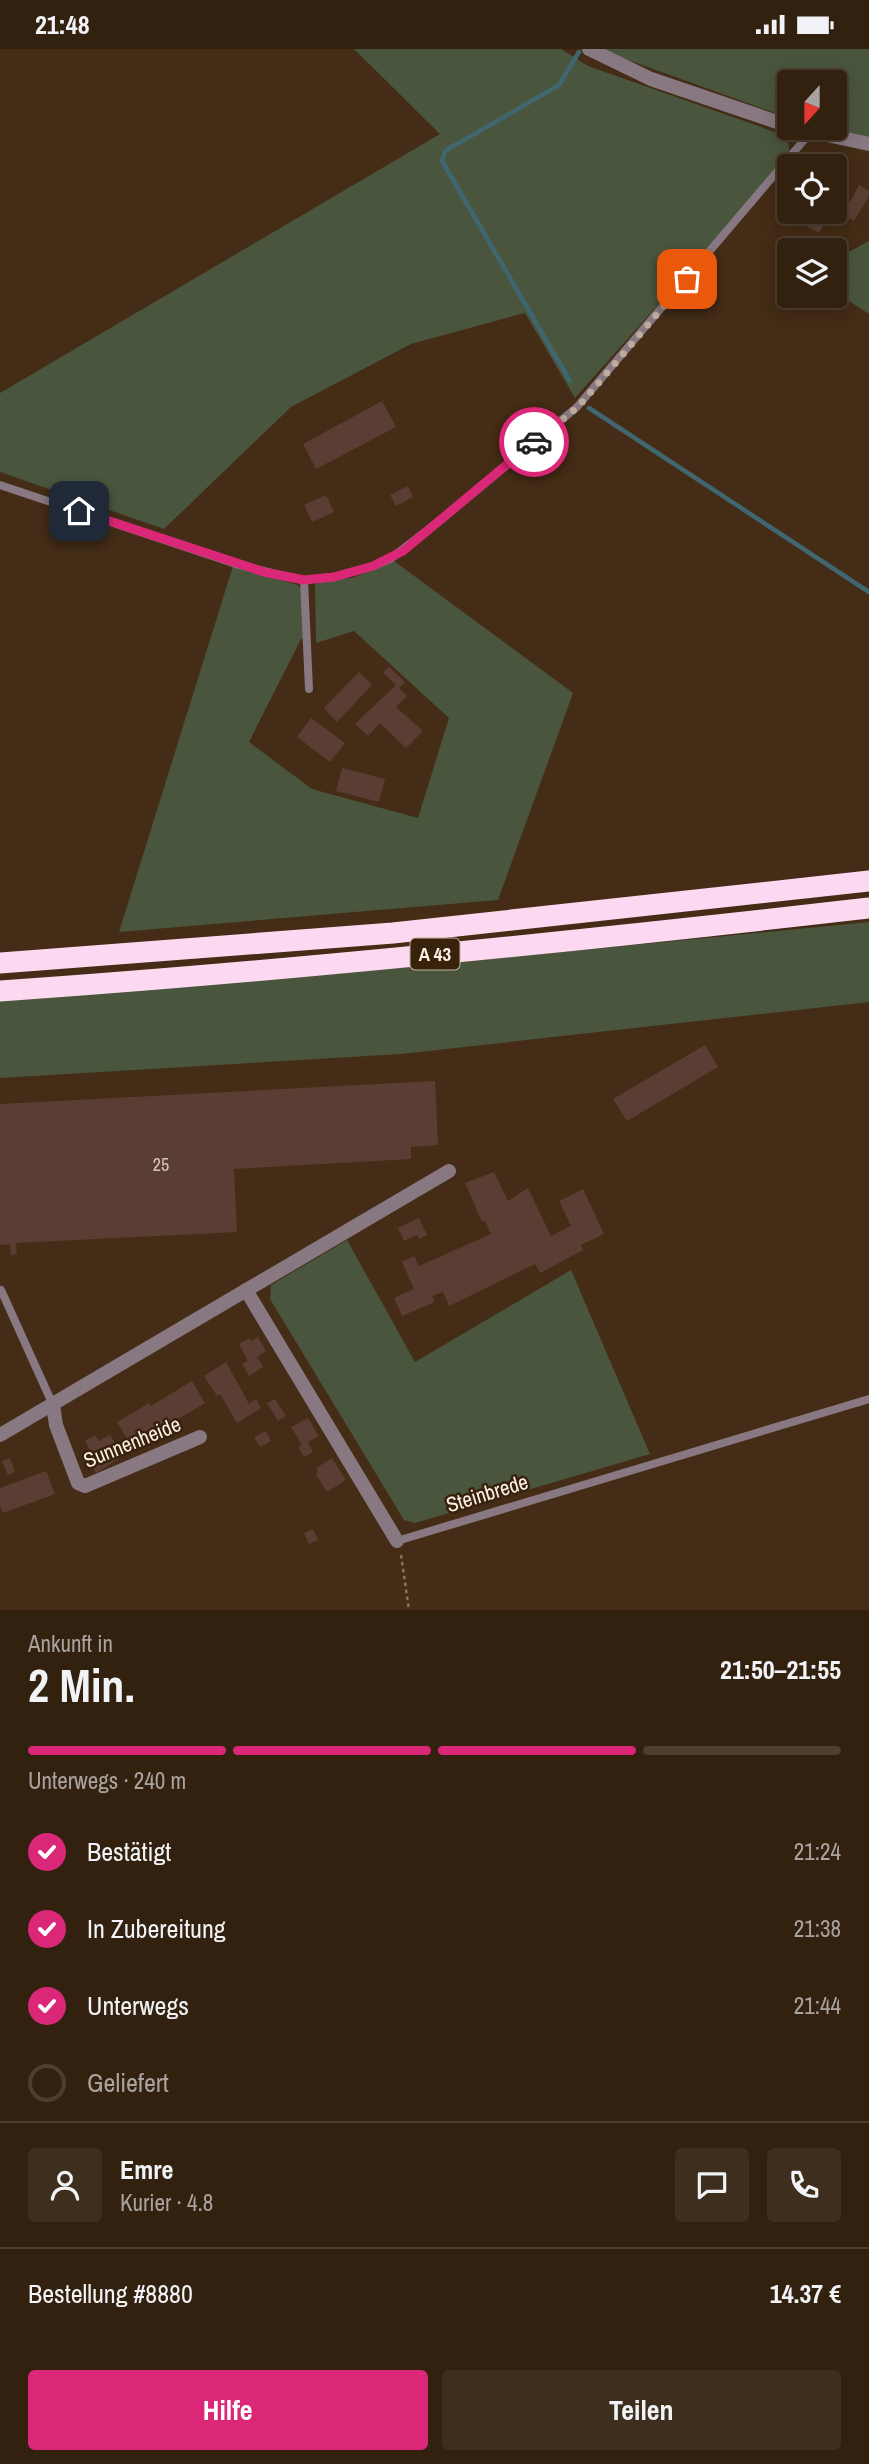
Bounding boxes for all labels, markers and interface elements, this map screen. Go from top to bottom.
text: 21:48 [35,7,90,42]
north arrow [777,70,847,140]
map controls [777,70,847,308]
button: locate [777,154,847,224]
button: layers [777,238,847,308]
pin [657,249,717,309]
icon: bag [668,260,706,298]
courier [499,407,569,477]
icon: car [515,423,553,461]
pin [49,481,109,541]
icon: home [60,492,98,530]
road number: A 43 [410,939,460,969]
house number: 25 [153,1152,169,1177]
street label: Sunnenheide [79,1409,185,1475]
street label: Steinbrede [442,1467,532,1519]
text: Ankunft in [28,1628,113,1659]
text: 21:50–21:55 [720,1652,841,1687]
text: 2 Min. [28,1654,135,1716]
text: Unterwegs · 240 m [28,1765,186,1796]
icon: check [28,1833,66,1871]
text: Bestätigt [87,1834,171,1869]
text: 21:24 [794,1836,841,1867]
icon: check [28,1910,66,1948]
text: In Zubereitung [87,1911,226,1946]
text: 21:38 [794,1913,841,1944]
icon: check [28,1987,66,2025]
text: Unterwegs [87,1988,189,2023]
text: 21:44 [794,1990,841,2021]
text: Geliefert [87,2065,169,2100]
button: person [28,2148,102,2222]
button: chat [675,2148,749,2222]
button: phone [767,2148,841,2222]
text: Emre [120,2152,173,2187]
text: Kurier · 4.8 [120,2187,213,2218]
text: Bestellung #8880 [28,2276,193,2311]
text: 14.37 € [770,2276,841,2311]
button: Hilfe [28,2370,428,2450]
button: Teilen [442,2370,841,2450]

